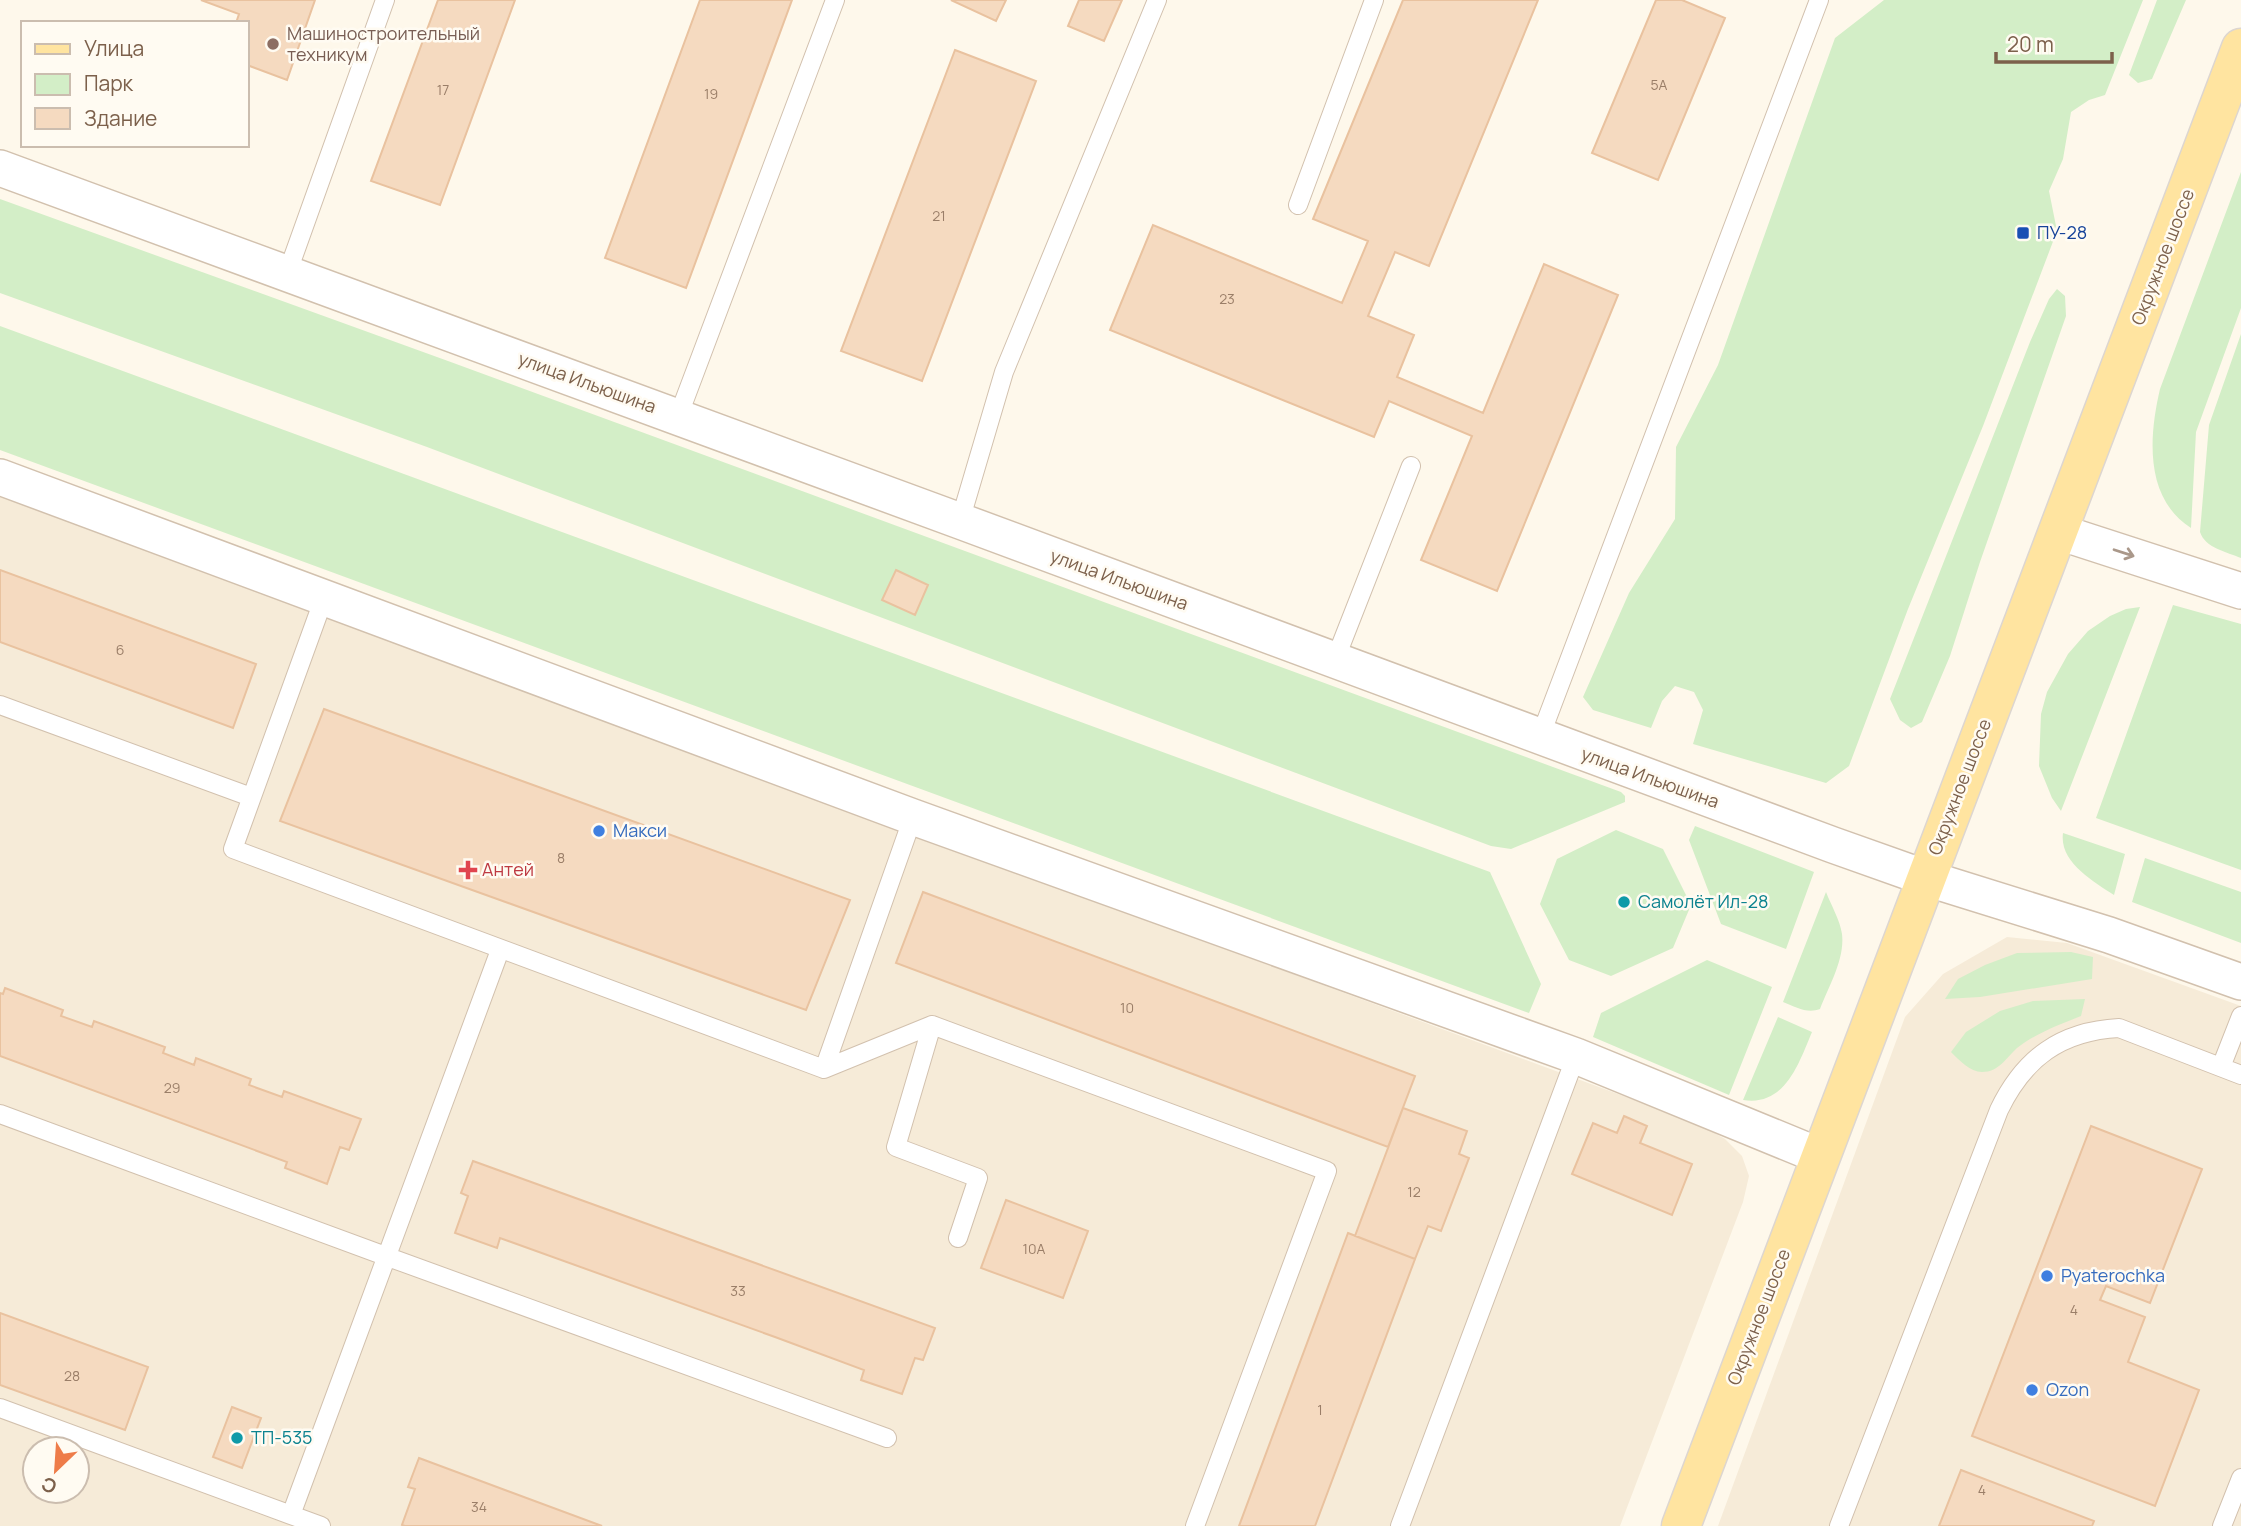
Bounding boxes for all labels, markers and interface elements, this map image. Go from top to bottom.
legend [21,21,248,147]
place label: Машиностроительный техникум [287,21,480,66]
scale bar [1996,21,2112,65]
text: 20 m [2007,30,2054,58]
text: Улица [84,34,144,62]
marker: Машиностроительный техникум [265,36,281,52]
text: Парк [84,69,134,97]
house number: 5А [1651,75,1668,94]
house number: 17 [437,80,449,99]
house number: 19 [704,84,718,103]
text: Здание [84,104,157,132]
street label: Окружное шоссе [2125,185,2199,328]
house number: 21 [932,206,946,225]
place label: ПУ-28 [2037,220,2087,244]
marker: ПУ-28 [2015,225,2031,241]
house number: 23 [1219,289,1235,308]
street label: улица Ильюшина [515,346,660,418]
street label: улица Ильюшина [1047,543,1192,615]
one-way arrow [2113,548,2135,561]
house number: 6 [116,640,124,659]
street label: Окружное шоссе [1922,715,1996,858]
street label: улица Ильюшина [1578,741,1723,813]
place label: Макси [613,818,667,842]
marker: Макси [591,823,607,839]
house number: 8 [557,848,565,867]
place label: Антей [482,857,534,881]
marker: Антей [460,862,476,878]
place label: Самолёт Ил-28 [1638,889,1768,913]
marker: Самолёт Ил-28 [1616,894,1632,910]
house number: 10 [1120,998,1134,1017]
house number: 29 [164,1078,180,1097]
house number: 12 [1407,1182,1421,1201]
house number: 10А [1023,1239,1046,1258]
street label: Окружное шоссе [1721,1245,1795,1388]
place label: Pyaterochka [2061,1263,2165,1287]
marker: Pyaterochka [2039,1268,2055,1284]
house number: 33 [730,1281,746,1300]
house number: 4 [2070,1300,2078,1319]
house number: 28 [64,1366,80,1385]
place label: Ozon [2046,1377,2089,1401]
marker: Ozon [2024,1382,2040,1398]
house number: 1 [1317,1400,1323,1419]
place label: ТП-535 [251,1425,313,1449]
marker: ТП-535 [229,1430,245,1446]
north arrow [21,1435,91,1505]
text: С [37,1471,61,1500]
house number: 4 [1978,1480,1986,1499]
house number: 34 [471,1497,487,1516]

